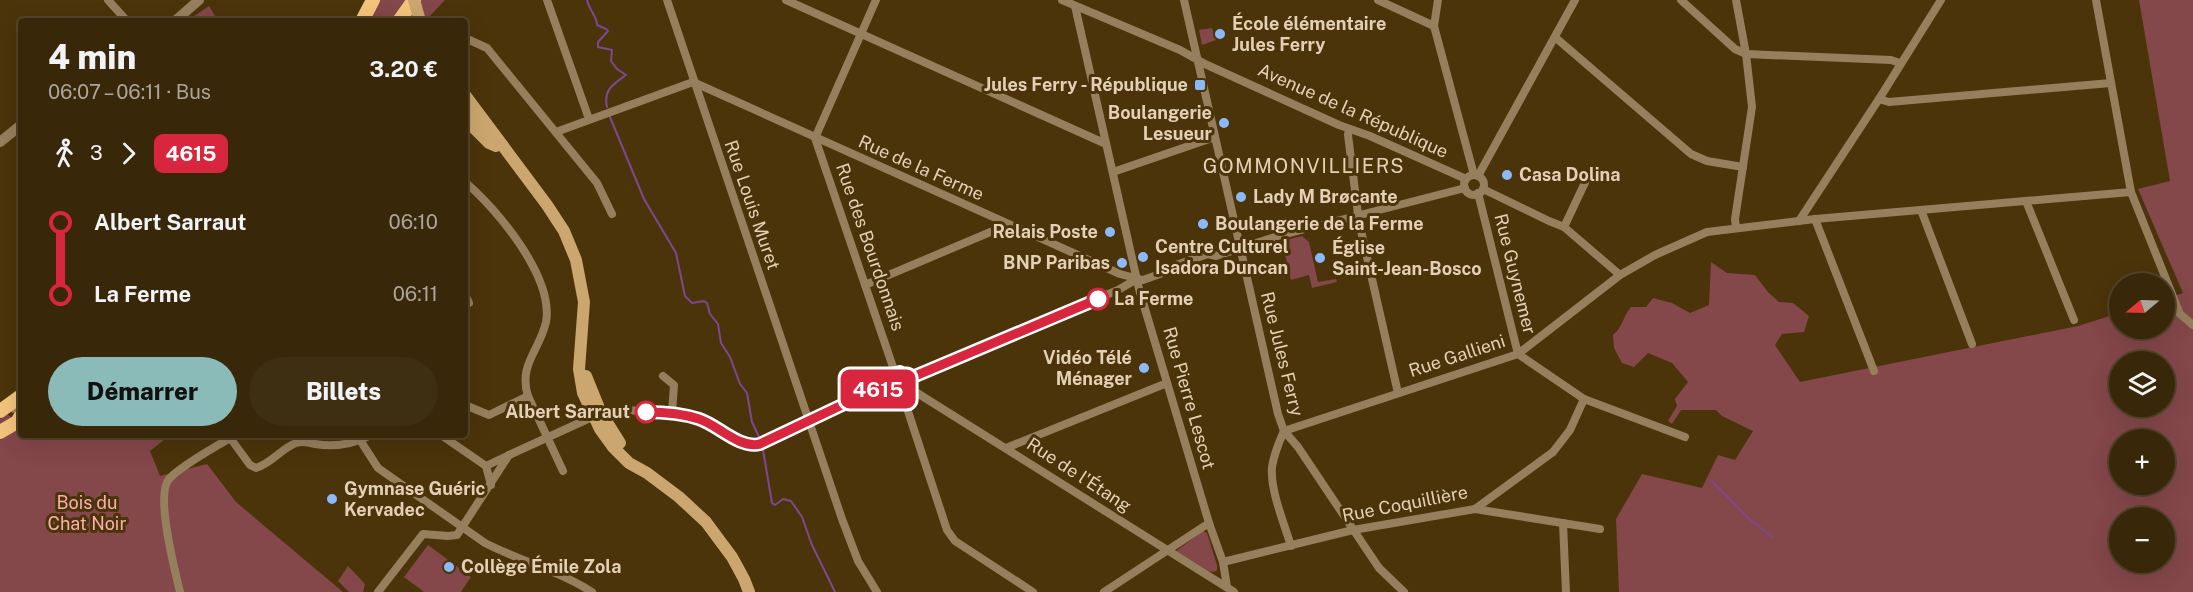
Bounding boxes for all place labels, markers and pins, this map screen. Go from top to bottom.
place label: École élémentaire Jules Ferry [1232,12,1386,55]
marker: École élémentaire Jules Ferry [1213,27,1227,41]
place label: Jules Ferry - République [984,74,1188,95]
marker: Jules Ferry - République [1193,78,1207,92]
place label: Boulangerie Lesueur [1108,102,1213,144]
marker: Boulangerie Lesueur [1217,116,1231,130]
place label: Casa Dolina [1519,164,1620,185]
marker: Casa Dolina [1500,168,1514,182]
place label: Lady M Brøcante [1253,186,1398,207]
marker: Lady M Brøcante [1234,190,1248,204]
place label: Boulangerie de la Ferme [1215,213,1424,234]
marker: Boulangerie de la Ferme [1196,217,1210,231]
place label: Relais Poste [992,221,1098,242]
marker: Relais Poste [1103,225,1117,239]
place label: Centre Culturel Isadora Duncan [1155,236,1289,278]
place label: Église Saint-Jean-Bosco [1332,236,1482,279]
marker: Centre Culturel Isadora Duncan [1136,250,1150,264]
marker: Église Saint-Jean-Bosco [1313,251,1327,265]
place label: BNP Paribas [1003,252,1110,273]
marker: BNP Paribas [1115,256,1129,270]
marker: La Ferme [1087,288,1109,310]
place label: La Ferme [1114,288,1193,309]
place label: Vidéo Télé Ménager [1043,347,1133,389]
marker: Vidéo Télé Ménager [1137,361,1151,375]
place label: Albert Sarraut [505,401,630,422]
marker: Albert Sarraut [635,401,657,423]
place label: Gymnase Guéric Kervadec [344,478,485,520]
marker: Gymnase Guéric Kervadec [325,492,339,506]
place label: Collège Émile Zola [461,555,621,577]
marker: Collège Émile Zola [442,560,456,574]

